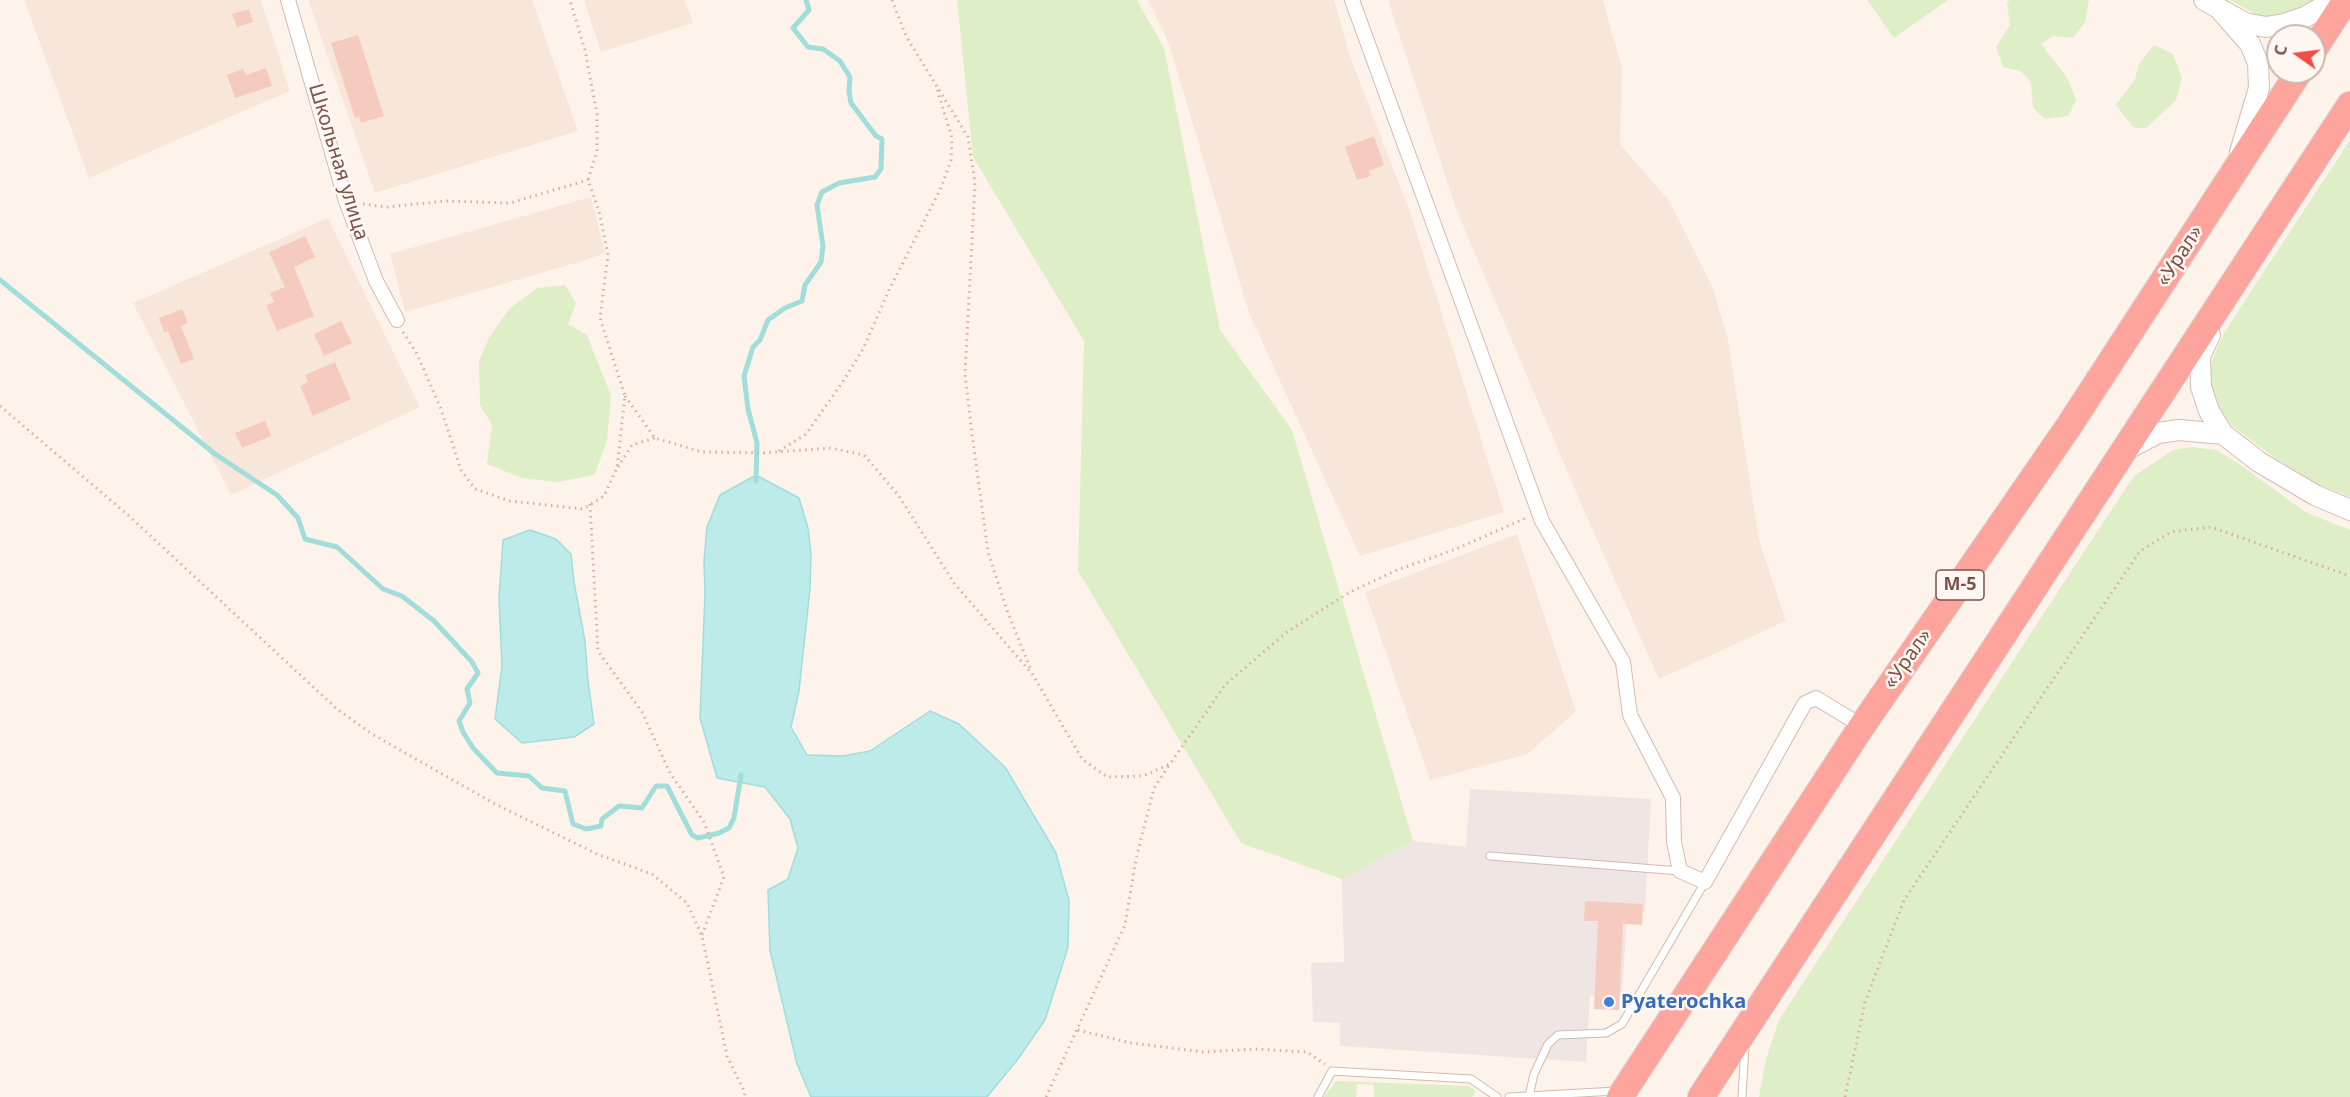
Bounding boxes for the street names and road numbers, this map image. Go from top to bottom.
street label: Школьная улица [303,81,373,243]
street label: «Урал» [2152,221,2208,291]
road number: М-5 [1936,570,1984,600]
street label: «Урал» [1879,624,1937,694]

